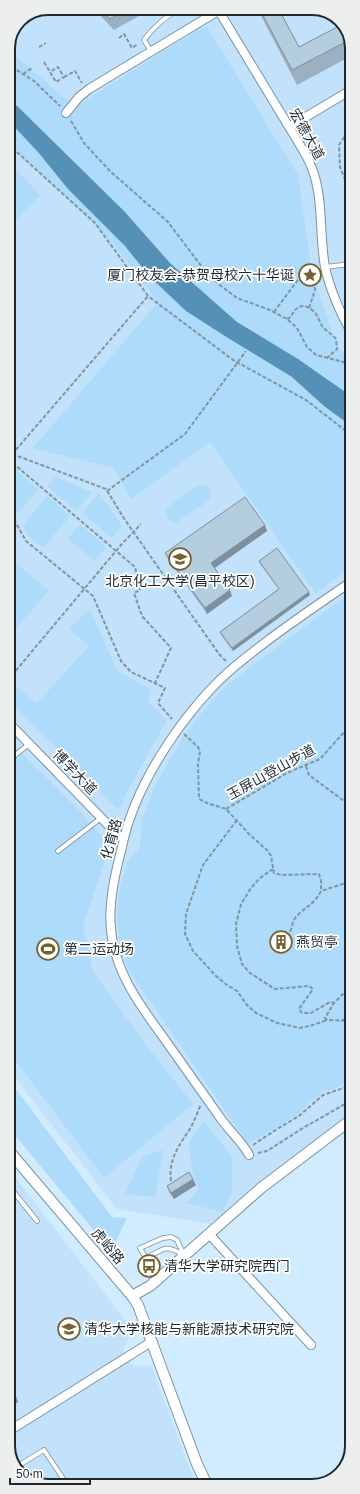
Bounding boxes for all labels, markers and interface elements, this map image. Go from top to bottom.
street label: 宏德大道 [286,106,328,162]
place icon: 厦门校友会-恭贺母校六十华诞 [297,262,323,288]
place label: 厦门校友会-恭贺母校六十华诞 [107,267,294,283]
school or university icon: 北京化工大学(昌平校区) [167,546,193,572]
place label: 北京化工大学(昌平校区) [105,573,255,589]
street label: 玉屏山登山步道 [224,741,318,803]
street label: 博学大道 [50,746,100,798]
street label: 化育路 [98,817,124,861]
building icon: 燕贸亭 [268,929,294,955]
place label: 燕贸亭 [296,934,338,950]
sports icon: 第二运动场 [35,936,61,962]
place label: 第二运动场 [64,941,134,957]
street label: 虎峪路 [88,1225,128,1267]
bus stop icon: 清华大学研究院西门 [136,1253,162,1279]
place label: 清华大学研究院西门 [164,1258,290,1274]
school or university icon: 清华大学核能与新能源技术研究院 [56,1316,82,1342]
place label: 清华大学核能与新能源技术研究院 [84,1321,294,1337]
scale bar [10,1460,90,1486]
text: 50 m [16,1467,43,1481]

